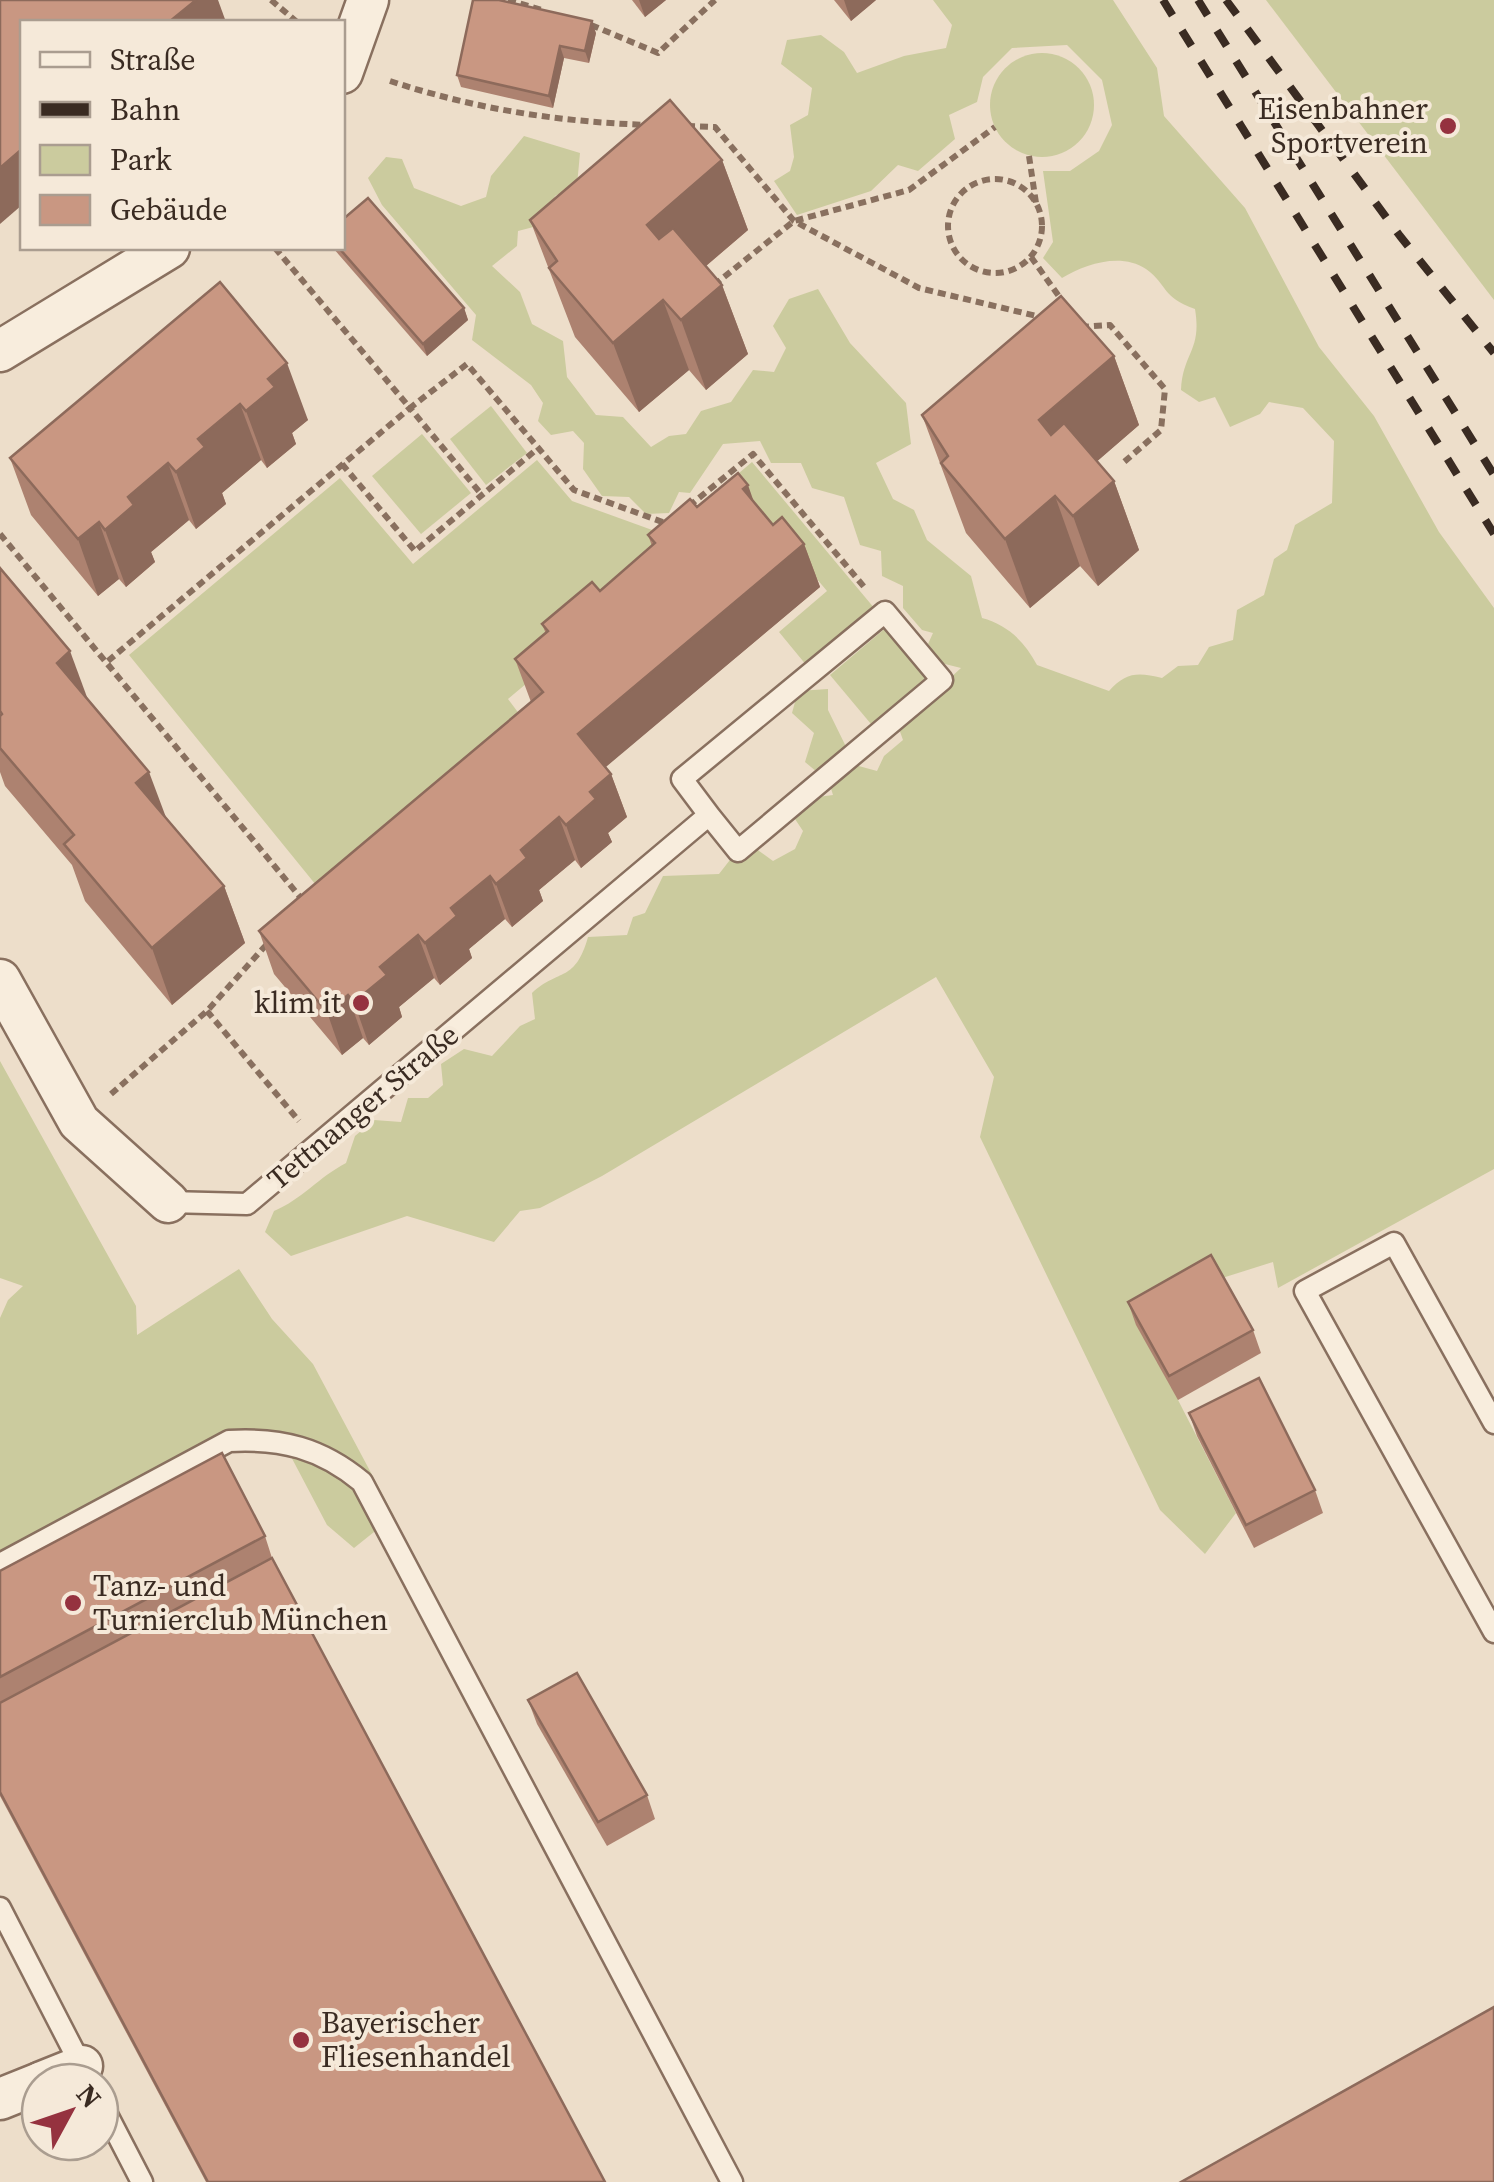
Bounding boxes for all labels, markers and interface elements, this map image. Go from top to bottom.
legend [20,20,345,250]
text: Straße [110,39,196,80]
place label: Eisenbahner Sportverein [1258,88,1428,163]
text: Bahn [110,89,180,130]
marker: Eisenbahner Sportverein [1437,115,1459,137]
text: Park [110,139,172,180]
text: Gebäude [110,189,228,230]
place label: klim it [254,982,341,1023]
marker: klim it [350,992,372,1014]
street label: Tettnanger Straße [258,1014,467,1199]
place label: Tanz- und Turnierclub München [93,1565,388,1640]
marker: Tanz- und Turnierclub München [62,1592,84,1614]
place label: Bayerischer Fliesenhandel [321,2002,510,2077]
marker: Bayerischer Fliesenhandel [290,2029,312,2051]
north arrow [20,2062,120,2162]
text: N [68,2076,110,2116]

